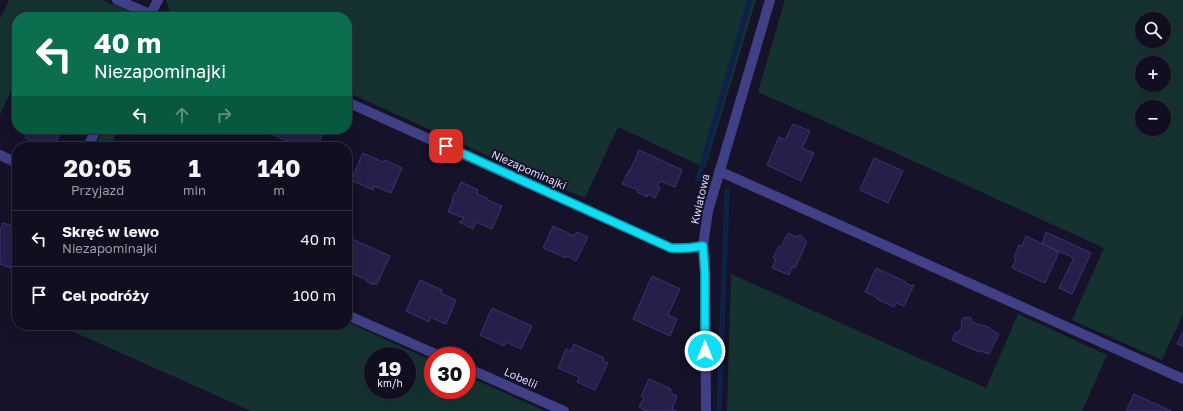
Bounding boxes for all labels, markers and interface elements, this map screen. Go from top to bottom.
map controls [1135,12,1171,136]
button: search [1135,12,1171,48]
text: 40 m [94,26,161,59]
icon: left [28,28,80,80]
button: + [1135,56,1171,92]
text: Niezapominajki [94,60,226,82]
button: − [1135,100,1171,136]
icon: left [129,104,151,126]
icon: ahead [171,104,193,126]
icon: right [213,104,235,126]
pin [429,129,463,163]
icon: arrive [435,135,457,157]
street label: Niezapominajki [490,147,569,192]
text: 20:05 [63,153,132,182]
text: 1 [188,153,201,182]
text: 140 [258,153,301,182]
street label: Kwiatowa [687,173,712,225]
text: Przyjazd [71,182,124,198]
text: min [183,182,206,198]
text: m [273,182,285,198]
text: Skręć w lewo [62,222,159,240]
icon: left [28,228,50,250]
text: 40 m [301,230,336,248]
text: Niezapominajki [62,240,157,256]
icon: arrive [28,284,50,306]
text: Cel podróży [62,286,149,304]
text: 100 m [293,286,336,304]
position arrow [684,330,726,372]
speed limit sign: 30 [424,347,476,399]
text: 19 [378,356,401,380]
street label: Lobelii [502,364,540,391]
text: km/h [377,377,403,389]

